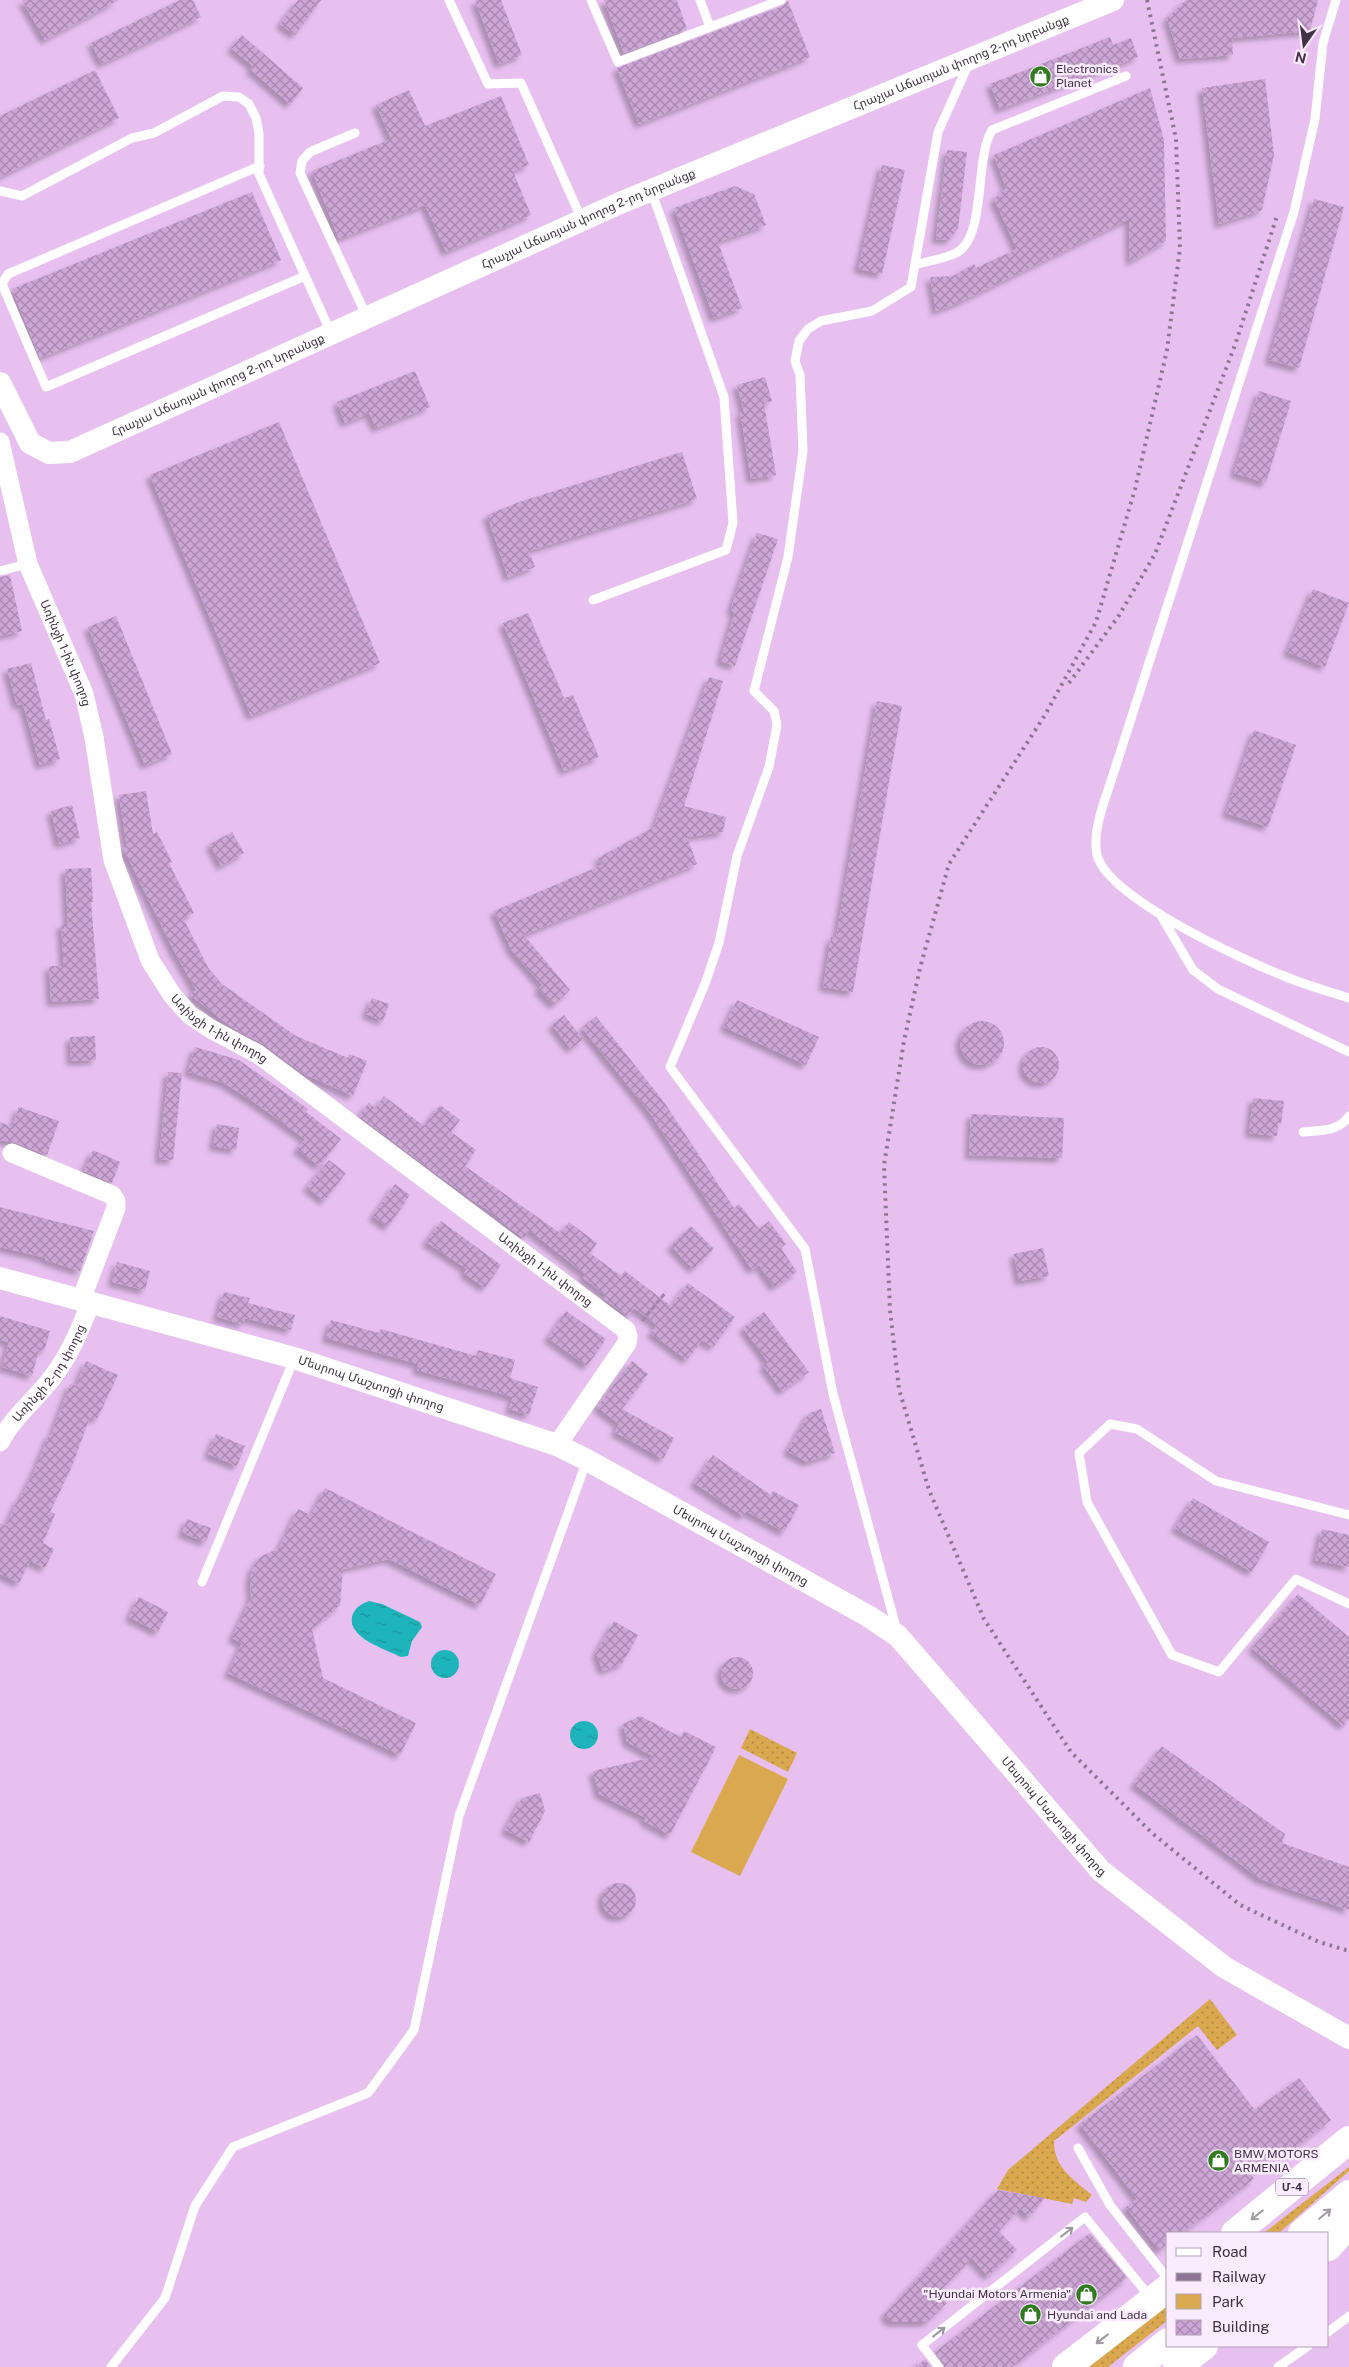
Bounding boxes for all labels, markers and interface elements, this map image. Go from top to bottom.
street label: Հրաչյա Աճառյան փողոց 2-րդ նրբանցք [851,12,1071,113]
north arrow [1279,20,1329,70]
text: N [1294,49,1308,67]
place label: Electronics Planet [1056,62,1118,90]
shop icon: Electronics Planet [1028,64,1052,88]
street label: Հրաչյա Աճառյան փողոց 2-րդ նրբանցք [479,166,697,272]
street label: Հրաչյա Աճառյան փողոց 2-րդ նրբանցք [109,331,327,439]
street label: Առինջի 1-ին փողոց [37,598,94,708]
street label: Առինջի 1-ին փողոց [168,991,271,1066]
street label: Առինջի 1-ին փողոց [495,1230,595,1310]
street label: Առինջի 2-րդ փողոց [9,1322,88,1425]
street label: Մեսրոպ Մաշտոցի փողոց [296,1353,446,1414]
street label: Մեսրոպ Մաշտոցի փողոց [670,1502,811,1589]
street label: Մեսրոպ Մաշտոցի փողոց [999,1754,1109,1879]
place label: BMW MOTORS ARMENIA [1234,2147,1318,2175]
shop icon: BMW MOTORS ARMENIA [1206,2149,1230,2173]
road number: Մ-4 [1276,2178,1308,2196]
one-way arrow [1319,2208,1332,2219]
one-way arrow [1251,2210,1264,2221]
one-way arrow [1060,2227,1074,2237]
legend [1166,2232,1329,2347]
text: Road [1212,2243,1248,2260]
text: Railway [1212,2268,1266,2285]
shop icon: "Hyundai Motors Armenia" [1075,2282,1099,2306]
place label: "Hyundai Motors Armenia" [923,2287,1071,2301]
text: Park [1212,2293,1244,2310]
shop icon: Hyundai and Lada [1019,2303,1043,2327]
place label: Hyundai and Lada [1047,2308,1147,2322]
text: Building [1212,2318,1270,2335]
one-way arrow [932,2327,945,2338]
one-way arrow [1096,2334,1109,2345]

